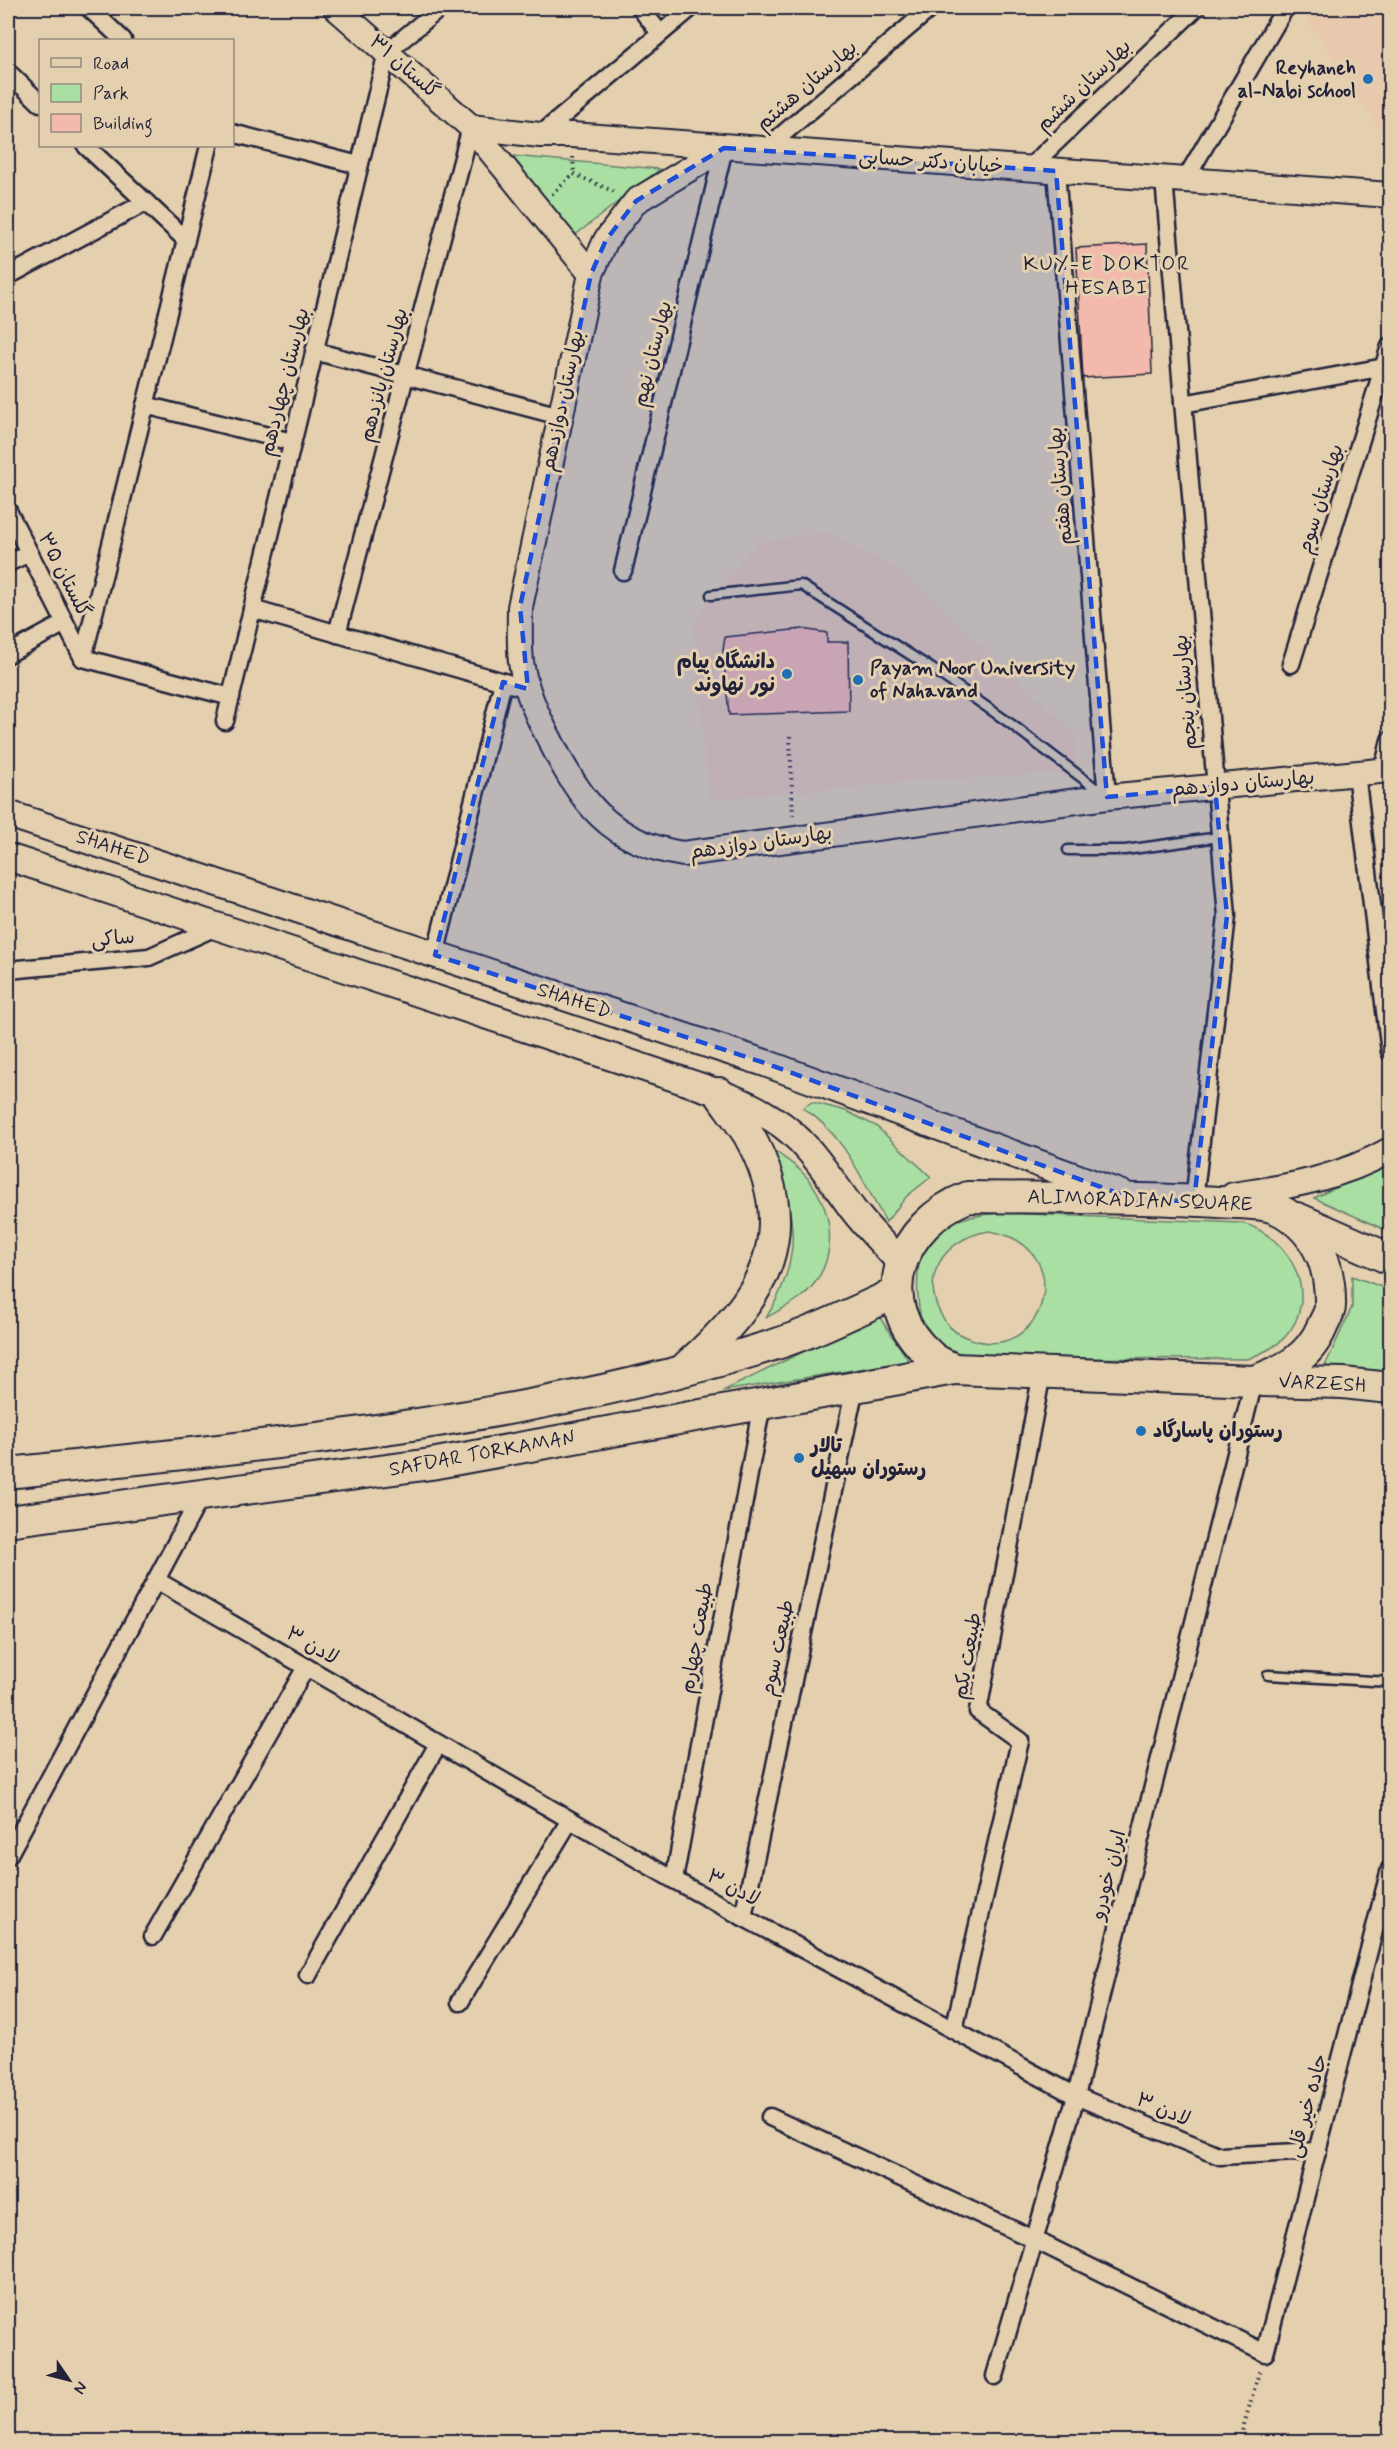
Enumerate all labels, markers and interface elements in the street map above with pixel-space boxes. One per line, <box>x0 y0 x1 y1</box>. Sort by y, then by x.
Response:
street label: گلستان ۳۱ <box>363 29 445 105</box>
street label: بهارستان هشتم <box>751 34 863 138</box>
street label: بهارستان ششم <box>1030 34 1138 138</box>
legend <box>39 39 234 147</box>
text: Road <box>93 52 129 76</box>
place label: Reyhaneh al-Nabi school <box>1238 55 1356 105</box>
marker: Reyhaneh al-Nabi school <box>1361 72 1375 86</box>
text: Park <box>93 82 129 106</box>
text: Building <box>93 112 153 138</box>
street label: خیابان دکتر حسابی <box>858 143 1004 181</box>
district label: KUY-E DOKTOR HESABI <box>1023 250 1191 302</box>
street label: بهارستان نهم <box>627 298 679 410</box>
street label: بهارستان چهاردهم <box>254 305 316 459</box>
street label: بهارستان پانزدهم <box>353 305 415 445</box>
street label: بهارستان دوازدهم <box>535 328 592 474</box>
street label: بهارستان هفتم <box>1042 426 1080 546</box>
street label: بهارستان سوم <box>1291 441 1351 558</box>
street label: گلستان ۳۵ <box>31 528 97 622</box>
street label: بهارستان پنجم <box>1168 633 1204 751</box>
place label: دانشگاه پیام نور نهاوند <box>677 649 775 699</box>
place label: Payam Noor University of Nahavand <box>870 655 1075 705</box>
marker: دانشگاه پیام نور نهاوند <box>780 667 794 681</box>
marker: Payam Noor University of Nahavand <box>851 673 865 687</box>
street label: بهارستان دوازدهم <box>1170 764 1316 805</box>
street label: بهارستان دوازدهم <box>688 820 834 867</box>
street label: SHAHED <box>73 823 153 873</box>
street label: ساکی <box>90 924 136 954</box>
street label: SHAHED <box>534 976 614 1026</box>
street label: ALIMORADIAN SQUARE <box>1027 1184 1253 1218</box>
street label: VARZESH <box>1278 1368 1366 1400</box>
place label: رستوران پاسارگاد <box>1153 1418 1283 1445</box>
street label: SAFDAR TORKAMAN <box>387 1424 577 1484</box>
marker: رستوران پاسارگاد <box>1134 1424 1148 1438</box>
place label: تالار رستوران سهیل <box>809 1433 926 1483</box>
marker: تالار رستوران سهیل <box>792 1451 806 1465</box>
street label: طبیعت چهارم <box>674 1580 720 1696</box>
street label: طبیعت سوم <box>755 1597 802 1699</box>
street label: طبیعت یکم <box>947 1610 989 1702</box>
street label: لادن ۳ <box>281 1620 343 1672</box>
street label: ایران خودرو <box>1084 1827 1133 1925</box>
street label: لادن ۳ <box>702 1863 764 1913</box>
street label: جاده خیر قلی <box>1281 2051 1335 2161</box>
street label: لادن ۳ <box>1132 2087 1194 2133</box>
north arrow <box>39 2350 99 2410</box>
text: N <box>68 2377 92 2398</box>

